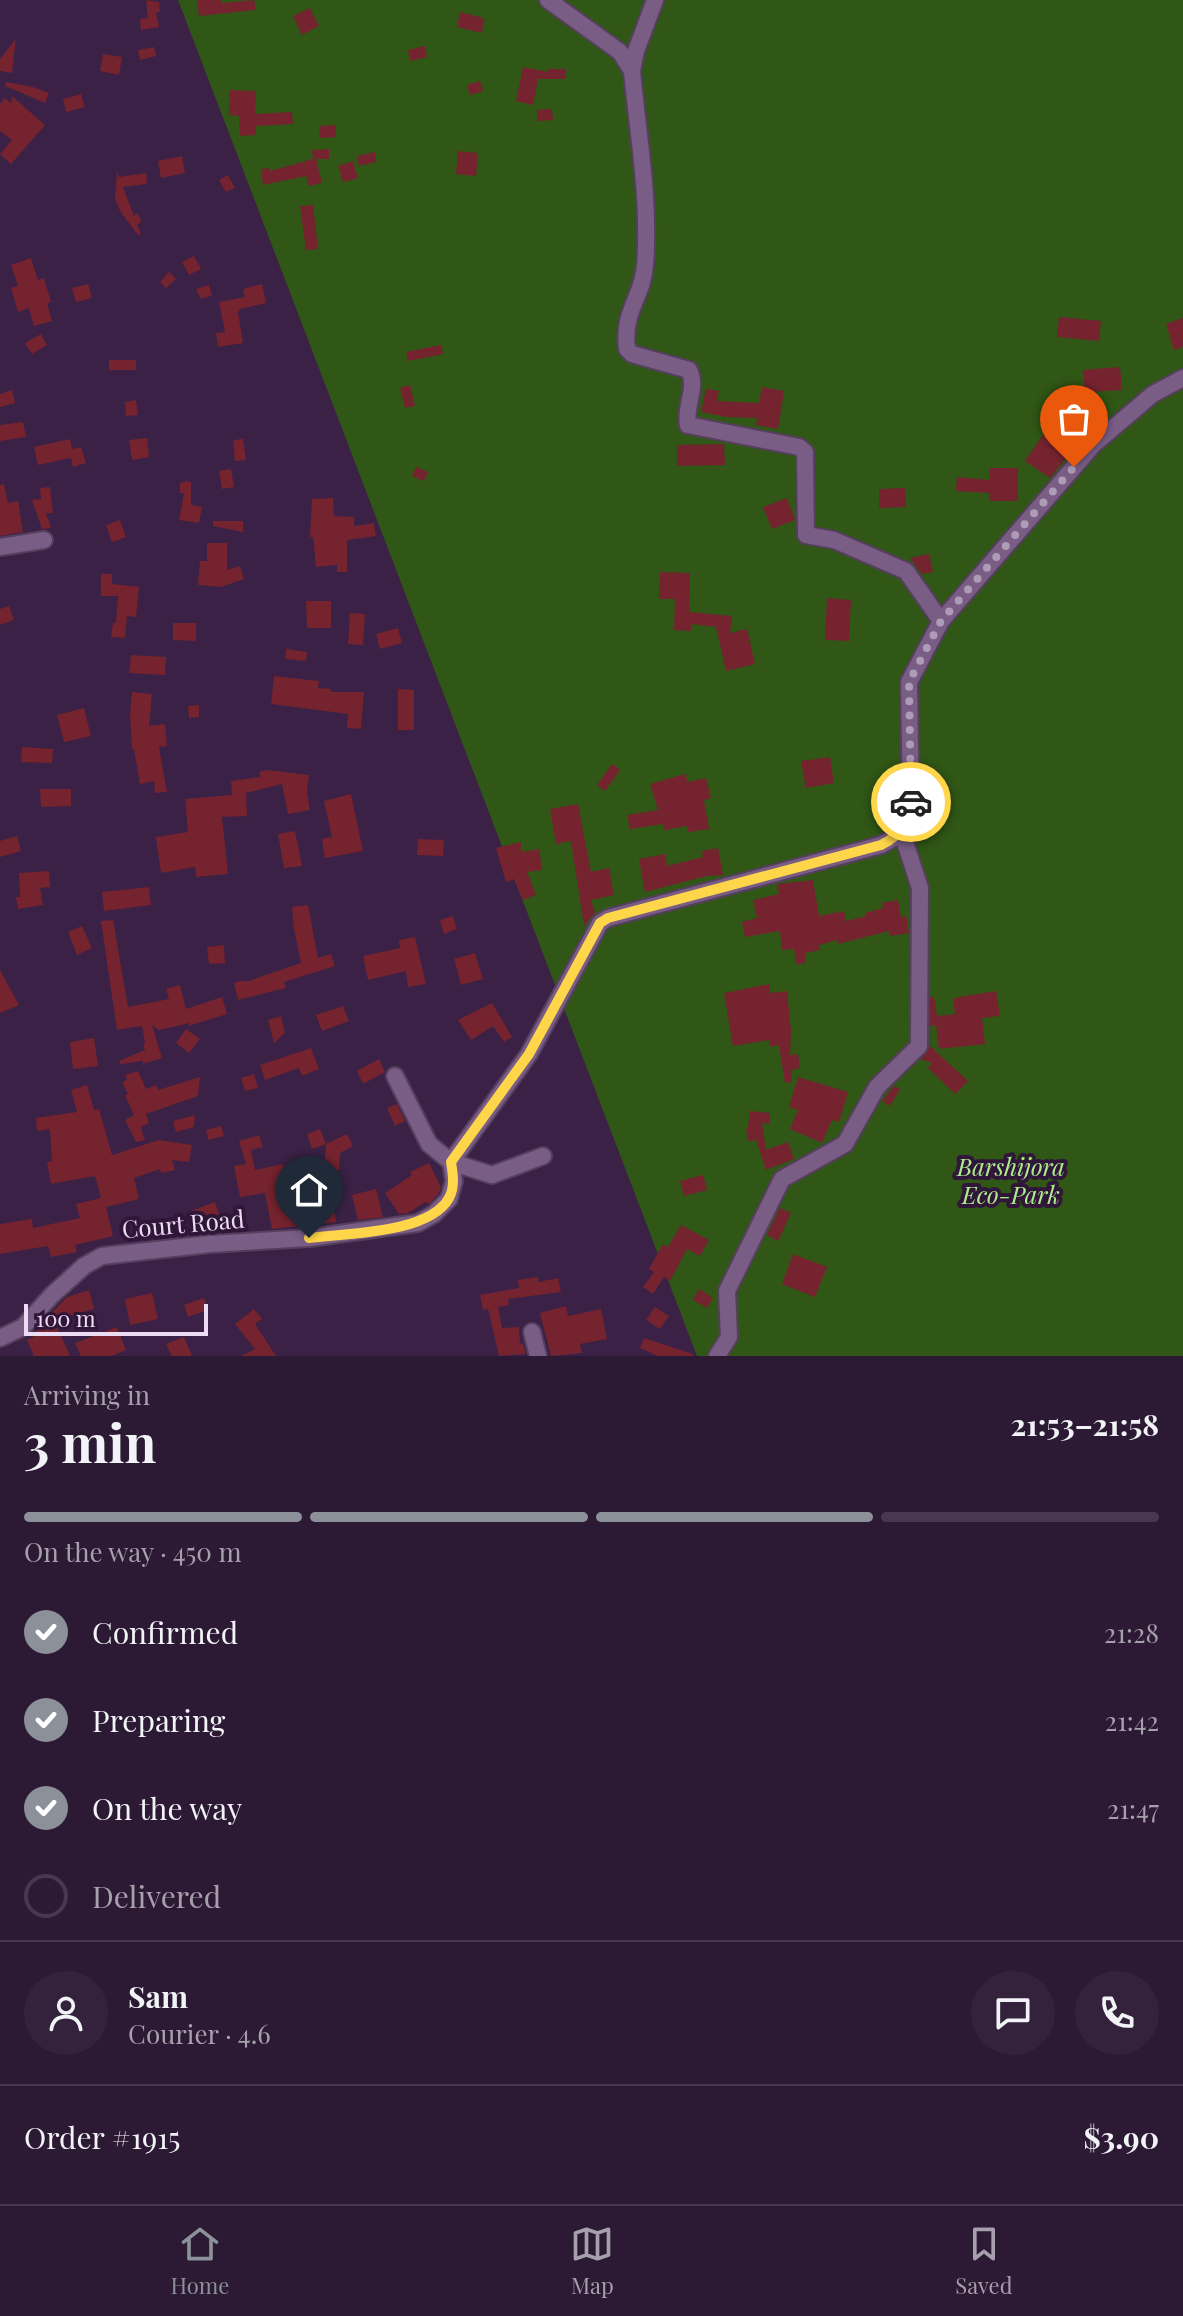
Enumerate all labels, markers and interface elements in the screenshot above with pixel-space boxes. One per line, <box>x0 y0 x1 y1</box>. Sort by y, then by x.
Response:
pin <box>1040 385 1108 467</box>
icon: bag <box>1052 397 1096 441</box>
courier <box>871 762 951 842</box>
icon: car <box>889 780 933 824</box>
park label: Barshijora Eco-Park <box>956 1150 1065 1210</box>
pin <box>275 1156 343 1238</box>
icon: home <box>287 1168 331 1212</box>
street label: Court Road <box>120 1202 246 1244</box>
scale bar <box>24 1300 208 1336</box>
text: 100 m <box>36 1303 96 1333</box>
text: Arriving in <box>24 1377 150 1412</box>
text: 21:53–21:58 <box>1010 1404 1159 1444</box>
text: 3 min <box>24 1407 157 1476</box>
text: On the way · 450 m <box>24 1534 242 1569</box>
icon: check <box>24 1610 68 1654</box>
text: Confirmed <box>92 1612 238 1652</box>
text: 21:28 <box>1104 1615 1159 1650</box>
icon: check <box>24 1698 68 1742</box>
text: Preparing <box>92 1700 225 1740</box>
text: 21:42 <box>1105 1703 1159 1738</box>
icon: check <box>24 1786 68 1830</box>
text: On the way <box>92 1788 242 1828</box>
text: 21:47 <box>1107 1791 1159 1826</box>
text: Delivered <box>92 1876 221 1916</box>
button: person <box>24 1971 108 2055</box>
button: chat <box>971 1971 1055 2055</box>
button: phone <box>1075 1971 1159 2055</box>
text: Sam <box>128 1976 188 2016</box>
text: Courier · 4.6 <box>128 2016 271 2051</box>
text: Order #1915 <box>24 2117 180 2157</box>
text: $3.90 <box>1083 2117 1159 2157</box>
tab: Home <box>170 2222 229 2300</box>
tab: Map <box>570 2222 614 2300</box>
tab: Saved <box>955 2222 1013 2300</box>

